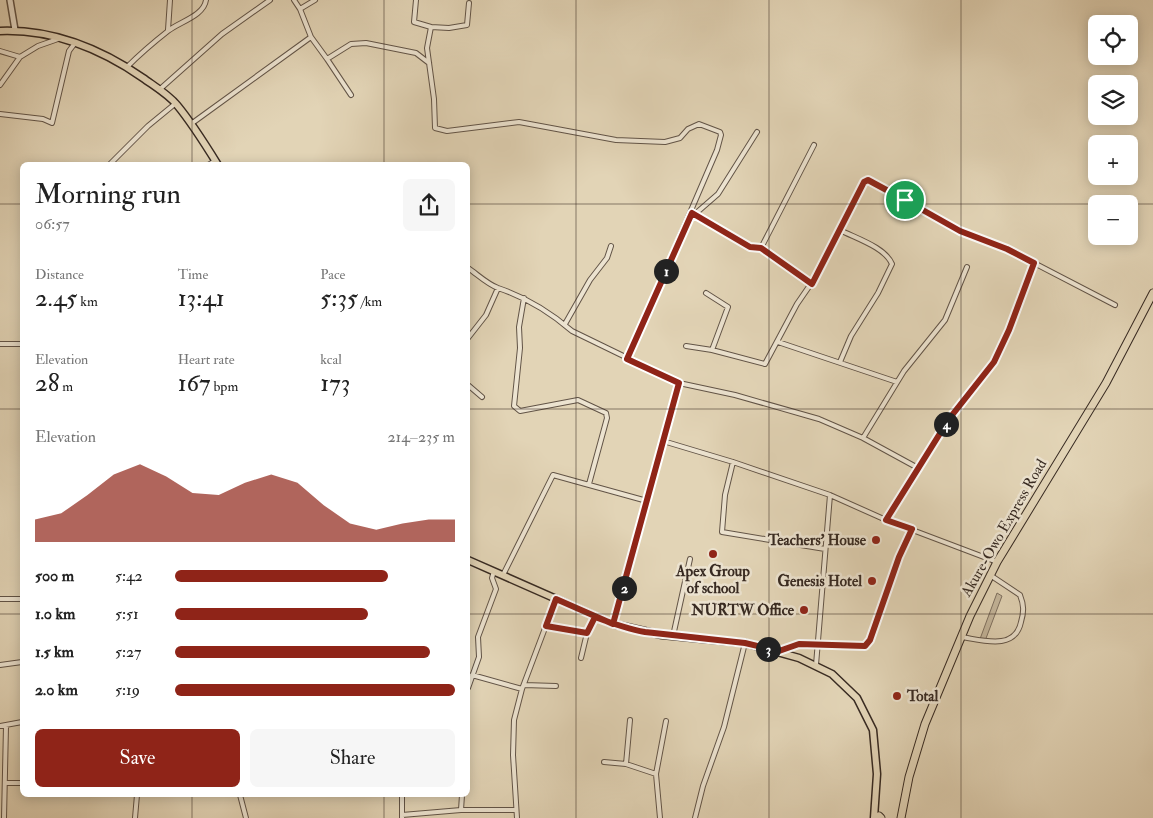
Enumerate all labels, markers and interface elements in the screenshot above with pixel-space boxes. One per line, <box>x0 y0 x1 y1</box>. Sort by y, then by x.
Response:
map controls <box>1088 15 1138 245</box>
button: locate <box>1088 15 1138 65</box>
button: layers <box>1088 75 1138 125</box>
button: + <box>1088 135 1138 185</box>
text: Morning run <box>35 177 181 212</box>
button: share <box>403 179 455 231</box>
pin <box>884 179 926 221</box>
icon: arrive <box>891 186 919 214</box>
button: − <box>1088 195 1138 245</box>
text: 06:57 <box>35 214 70 234</box>
pin: 1 <box>654 258 678 284</box>
text: 1 <box>664 263 669 280</box>
text: Distance <box>35 266 84 283</box>
text: Time <box>178 266 208 283</box>
text: Pace <box>320 266 345 283</box>
text: 2.45 <box>35 283 77 314</box>
text: 13:41 <box>178 283 225 314</box>
text: 5:35 <box>320 283 358 314</box>
text: km <box>77 293 98 310</box>
text: /km <box>358 293 382 310</box>
text: Elevation <box>35 351 88 368</box>
text: Heart rate <box>178 351 235 368</box>
text: kcal <box>320 351 342 368</box>
text: 28 <box>35 368 59 399</box>
text: 167 <box>178 368 211 399</box>
text: 173 <box>320 368 350 399</box>
text: m <box>59 378 73 395</box>
text: bpm <box>211 378 238 395</box>
pin: 4 <box>934 412 958 436</box>
text: 4 <box>943 416 950 433</box>
text: Elevation <box>35 427 96 447</box>
text: 214–235 m <box>387 427 455 447</box>
street label: Akure-Owo Express Road <box>956 455 1052 602</box>
place label: Teachers' House <box>767 531 867 550</box>
marker: Teachers' House <box>870 534 882 546</box>
marker: Apex Group of school <box>707 548 719 560</box>
place label: Apex Group of school <box>675 562 750 598</box>
text: 500 m <box>35 566 74 586</box>
text: 5:42 <box>115 566 143 586</box>
place label: Genesis Hotel <box>777 572 862 591</box>
marker: Genesis Hotel <box>866 575 878 587</box>
pin: 2 <box>612 576 636 600</box>
text: 2 <box>621 580 628 597</box>
place label: NURTW Office <box>690 601 795 620</box>
text: 1.0 km <box>35 604 75 624</box>
text: 5:51 <box>115 604 139 624</box>
marker: NURTW Office <box>798 604 810 616</box>
pin: 3 <box>756 636 780 662</box>
text: 3 <box>766 641 771 658</box>
text: 1.5 km <box>35 642 74 662</box>
text: 5:27 <box>115 642 141 662</box>
text: 2.0 km <box>35 680 78 700</box>
text: 5:19 <box>115 680 140 700</box>
place label: Total <box>906 687 938 706</box>
marker: Total <box>891 690 903 702</box>
button: Save <box>35 729 240 787</box>
button: Share <box>250 729 455 787</box>

